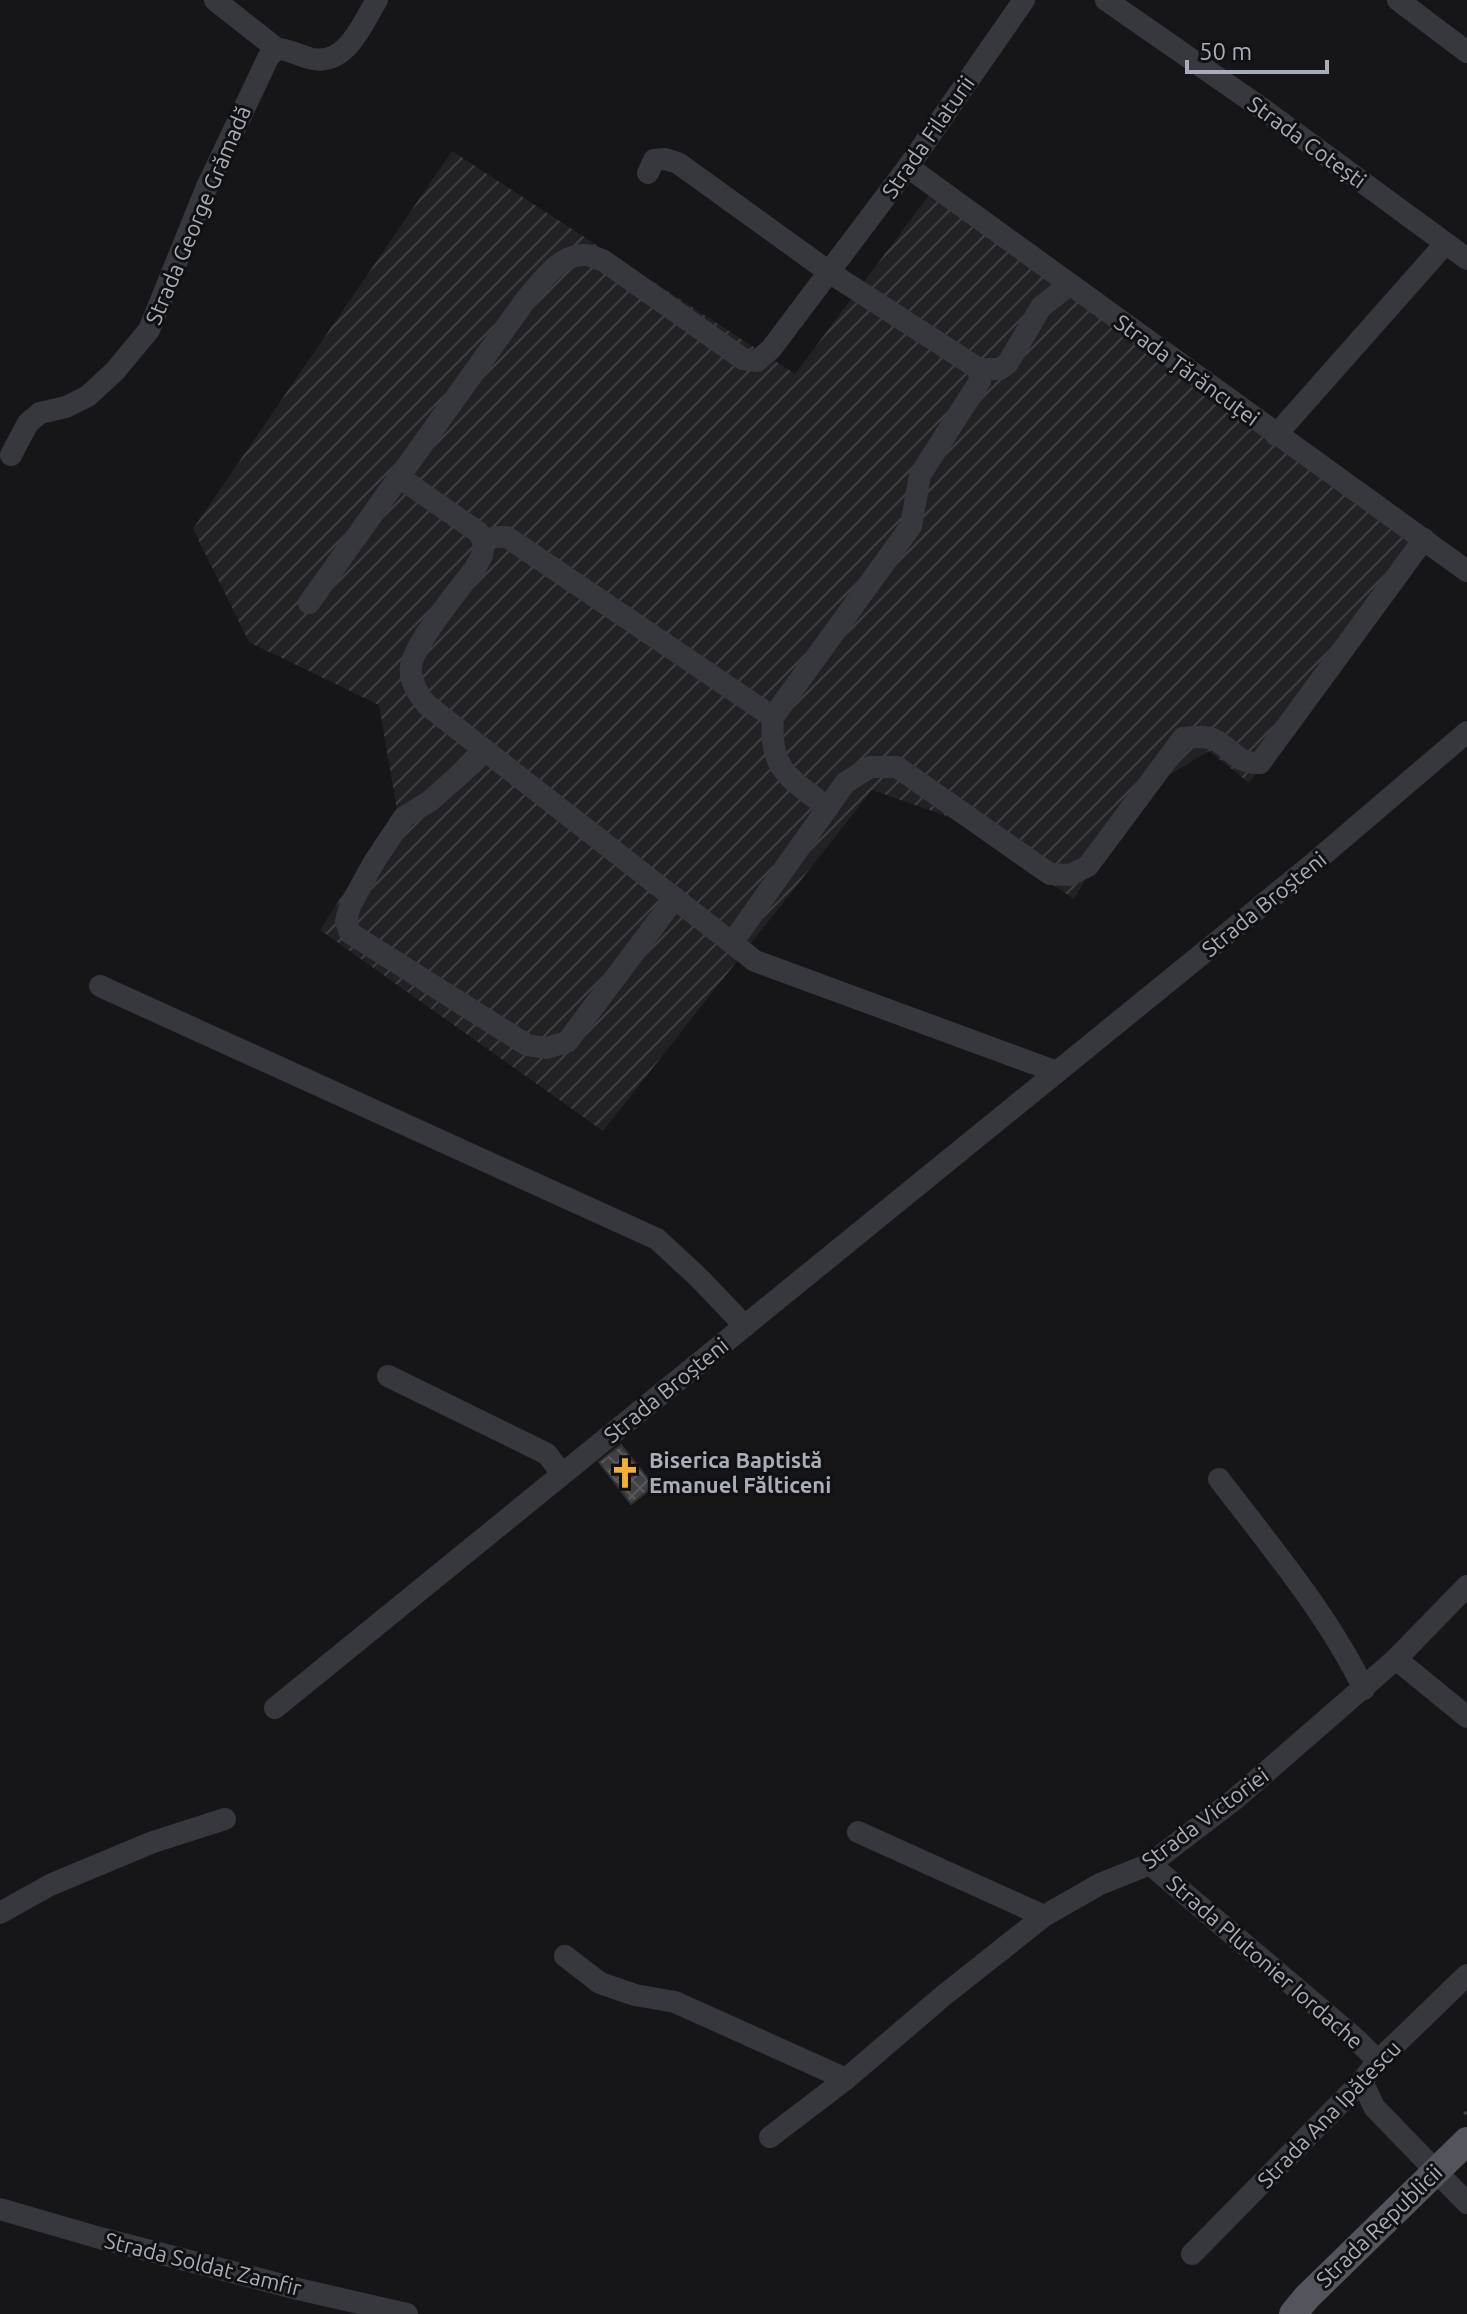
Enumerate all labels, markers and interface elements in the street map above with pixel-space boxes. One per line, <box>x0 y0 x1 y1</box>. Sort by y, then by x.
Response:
scale bar <box>1187 24 1327 74</box>
text: 50 m <box>1199 38 1252 65</box>
street label: Strada Filaturii <box>876 71 979 203</box>
street label: Strada Cotești <box>1243 90 1371 193</box>
street label: Strada George Grămadă <box>140 102 255 328</box>
street label: Strada Țărăncuței <box>1110 309 1265 430</box>
street label: Strada Broșteni <box>1197 846 1331 961</box>
street label: Strada Broșteni <box>599 1332 733 1447</box>
place label: Biserica Baptistă Emanuel Fălticeni <box>649 1447 831 1497</box>
church icon: Biserica Baptistă Emanuel Fălticeni <box>608 1456 642 1490</box>
street label: Strada Victoriei <box>1137 1762 1273 1873</box>
street label: Strada Plutonier Iordache <box>1162 1870 1368 2054</box>
street label: Strada Ana Ipătescu <box>1252 2035 1405 2193</box>
street label: Strada Republicii <box>1311 2159 1447 2292</box>
street label: Strada Soldat Zamfir <box>102 2227 305 2300</box>

